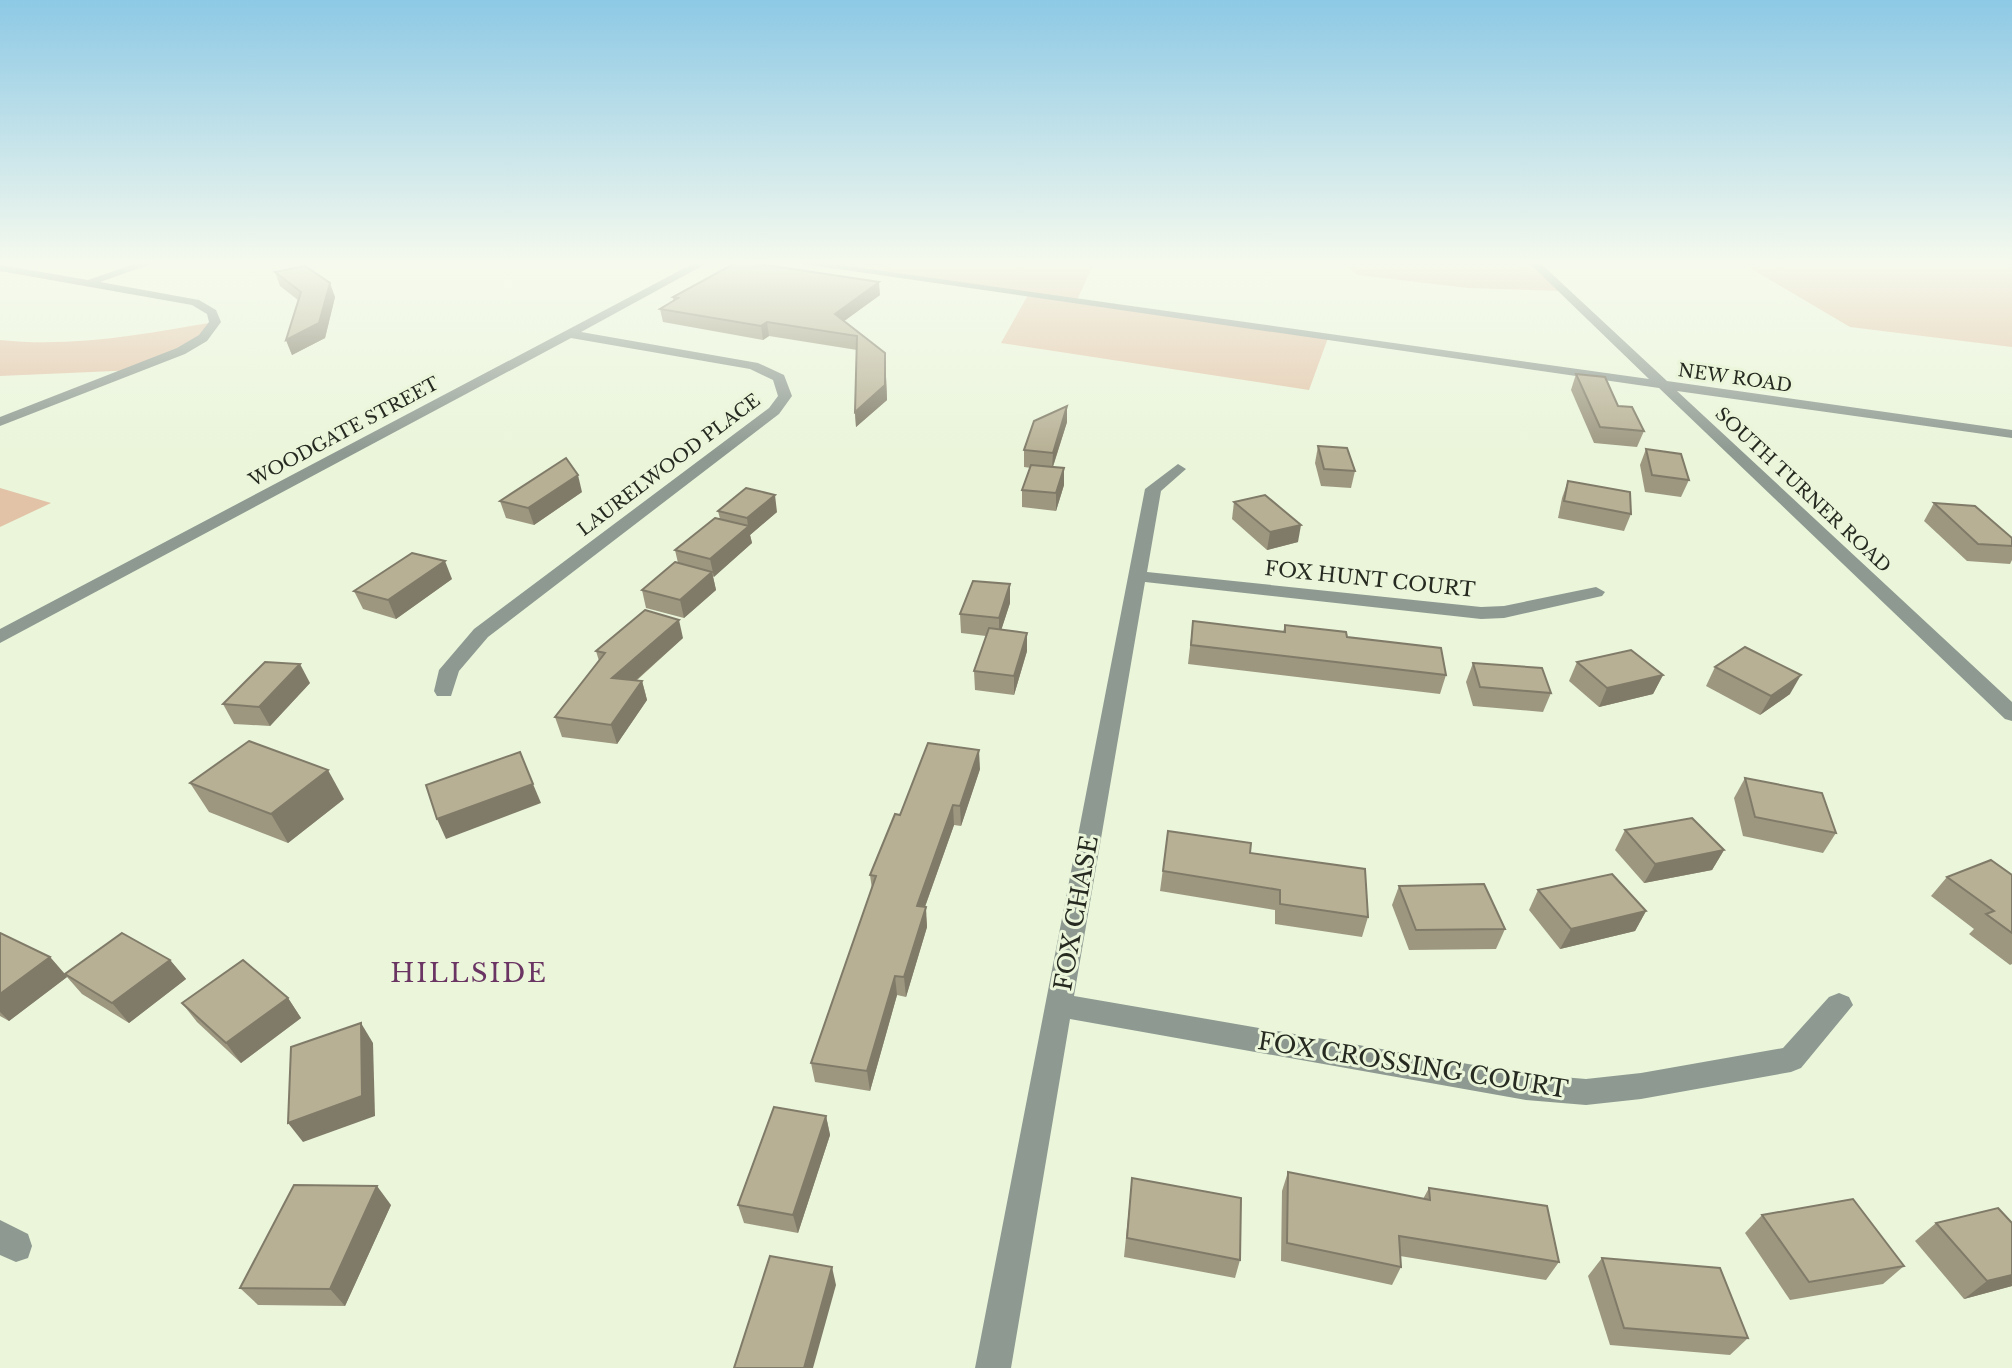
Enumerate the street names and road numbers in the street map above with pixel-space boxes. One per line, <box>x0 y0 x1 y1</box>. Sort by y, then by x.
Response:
street label: NEW ROAD <box>1676 359 1794 397</box>
street label: WOODGATE STREET <box>244 372 443 492</box>
street label: LAURELWOOD PLACE <box>574 389 764 541</box>
street label: SOUTH TURNER ROAD <box>1711 403 1895 577</box>
street label: FOX HUNT COURT <box>1264 556 1476 602</box>
street label: FOX CHASE <box>1048 833 1104 993</box>
street label: FOX CROSSING COURT <box>1256 1026 1570 1104</box>

